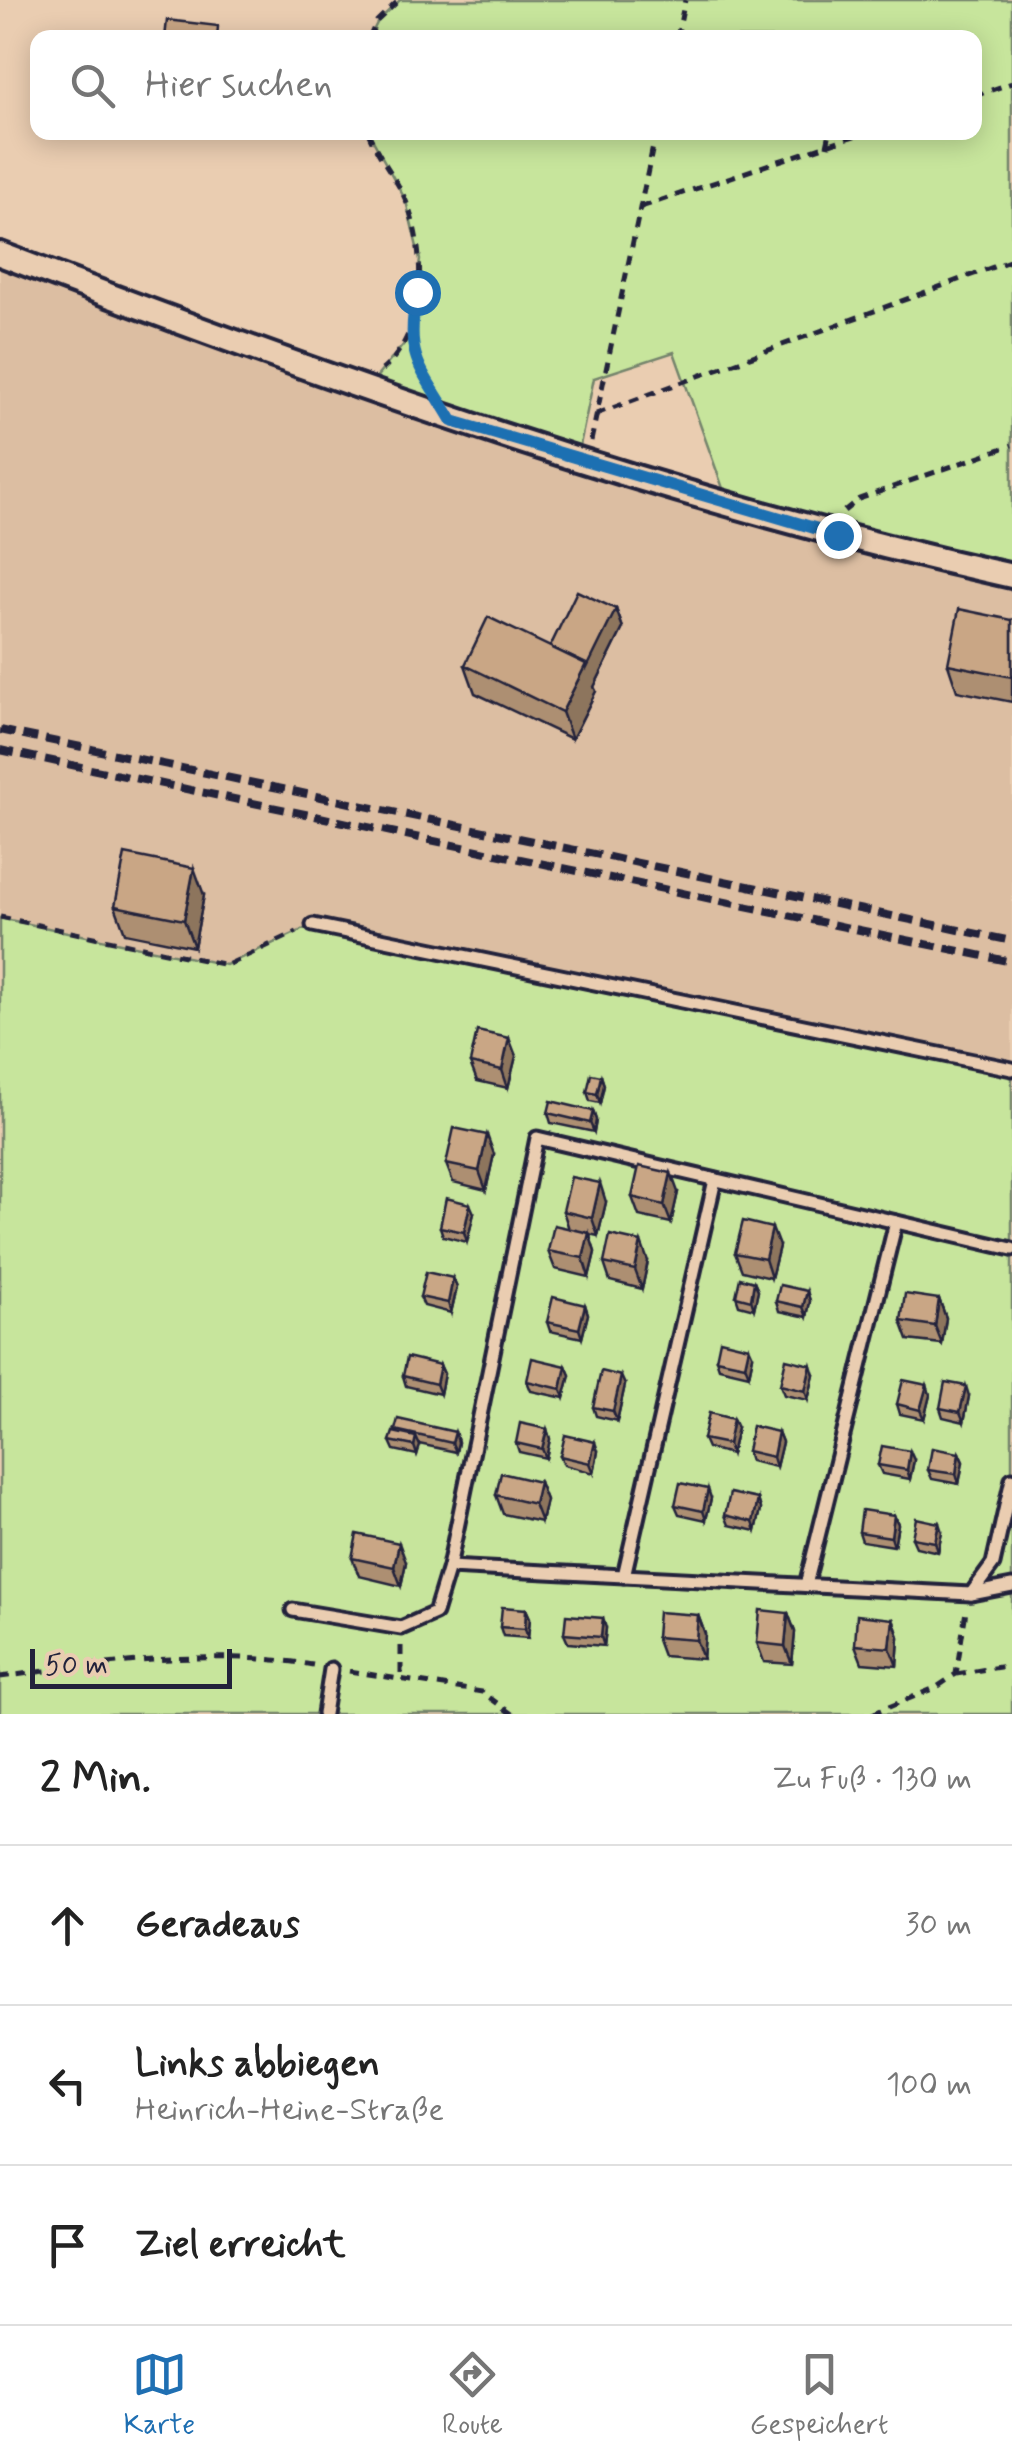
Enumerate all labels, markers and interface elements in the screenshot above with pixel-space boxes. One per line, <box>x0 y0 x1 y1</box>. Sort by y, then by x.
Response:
search box <box>30 30 982 140</box>
icon: search <box>65 58 120 113</box>
text: Hier suchen <box>145 61 333 110</box>
route start <box>395 270 441 316</box>
route end <box>816 513 862 559</box>
scale bar <box>30 1644 232 1688</box>
text: 50 m <box>45 1648 108 1685</box>
text: 2 Min. <box>40 1752 151 1807</box>
text: Zu Fuß · 130 m <box>772 1758 972 1800</box>
icon: ahead <box>40 1898 95 1953</box>
text: Geradeaus <box>135 1901 300 1950</box>
text: 30 m <box>905 1904 972 1946</box>
text: Links abbiegen <box>135 2040 380 2089</box>
icon: left <box>40 2058 95 2113</box>
text: 100 m <box>886 2064 972 2106</box>
text: Heinrich-Heine-Straße <box>135 2089 444 2131</box>
icon: arrive <box>40 2218 95 2273</box>
text: Ziel erreicht <box>135 2221 346 2270</box>
tab: Karte <box>123 2347 195 2444</box>
tab: Route <box>442 2347 503 2444</box>
tab: Gespeichert <box>750 2347 889 2444</box>

